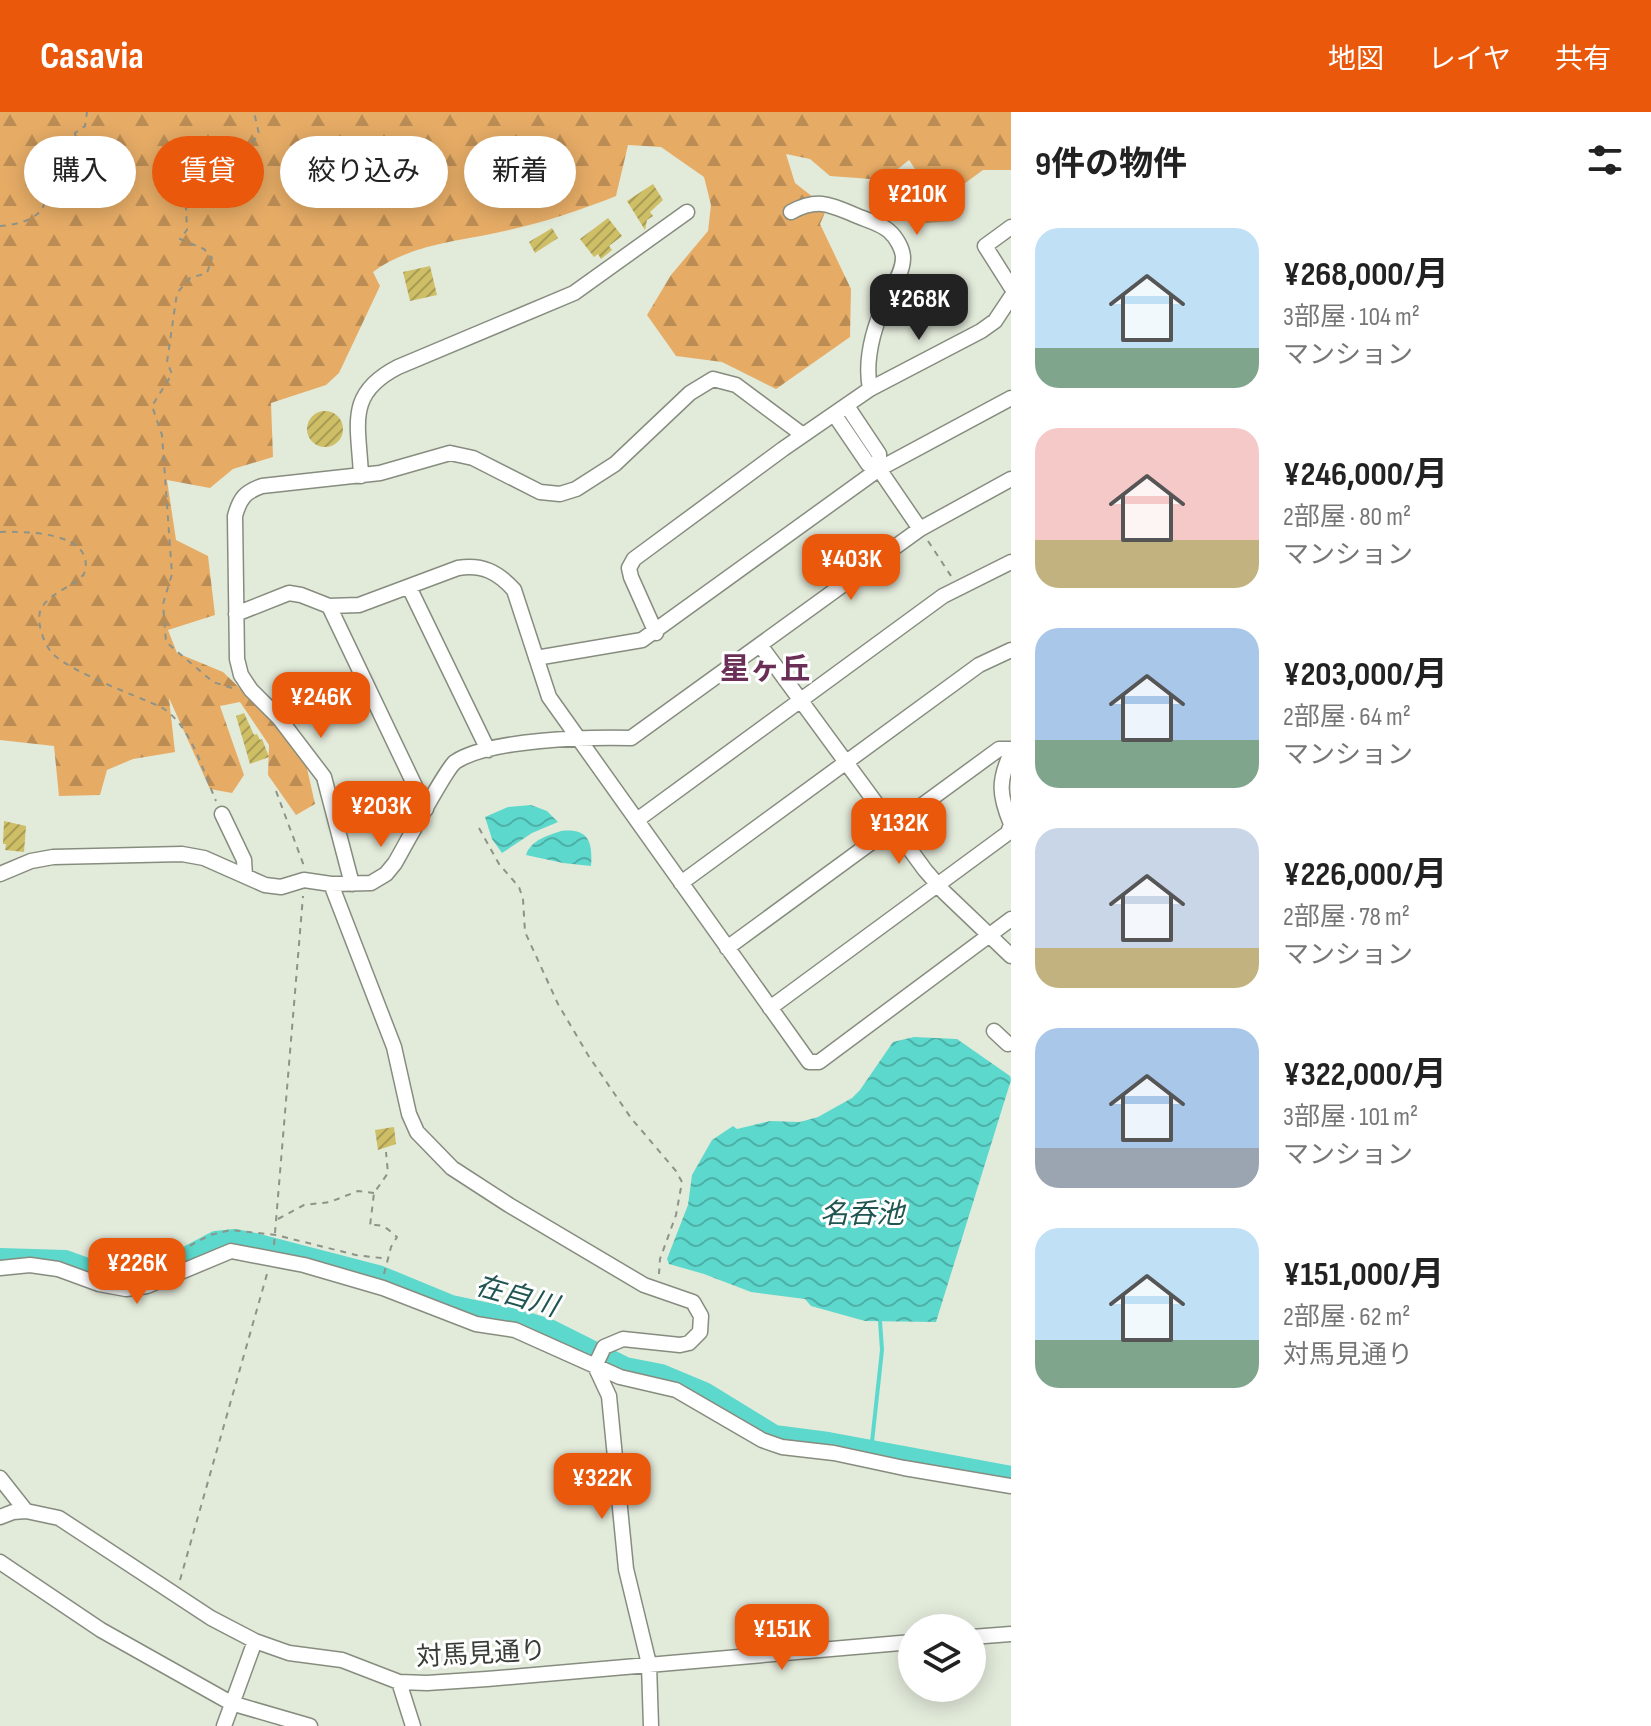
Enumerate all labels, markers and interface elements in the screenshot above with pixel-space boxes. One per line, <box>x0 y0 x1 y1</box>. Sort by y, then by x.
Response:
text: Casavia <box>40 34 144 79</box>
text: 地図 <box>1328 43 1384 76</box>
text: レイヤ <box>1428 43 1511 76</box>
text: 共有 <box>1555 43 1611 76</box>
chip: 購入 <box>24 136 136 208</box>
chip: 賃貸 <box>152 136 264 208</box>
chip: 絞り込み <box>280 136 448 208</box>
chip: 新着 <box>464 136 576 208</box>
icon: filters <box>1583 138 1627 182</box>
text: 9件の物件 <box>1035 144 1187 185</box>
pin: ¥210K <box>861 169 973 237</box>
text: ¥210K <box>887 179 947 210</box>
text: ¥268,000/月 <box>1283 254 1449 295</box>
icon: home <box>1099 260 1195 356</box>
pin: ¥268K <box>863 274 975 342</box>
text: ¥268K <box>888 284 950 315</box>
text: 3部屋 · 104 m² <box>1283 302 1420 333</box>
text: マンション <box>1283 340 1413 371</box>
text: ¥246,000/月 <box>1283 454 1448 495</box>
icon: home <box>1099 460 1195 556</box>
text: 2部屋 · 80 m² <box>1283 502 1411 533</box>
pin: ¥403K <box>795 534 907 602</box>
text: マンション <box>1283 540 1413 571</box>
text: ¥403K <box>820 544 882 575</box>
district label: 星ヶ丘 <box>720 652 810 688</box>
text: ¥203,000/月 <box>1283 654 1448 695</box>
icon: home <box>1099 660 1195 756</box>
pin: ¥246K <box>265 672 377 740</box>
text: ¥246K <box>290 682 352 713</box>
text: 2部屋 · 64 m² <box>1283 702 1411 733</box>
text: マンション <box>1283 740 1413 771</box>
pin: ¥203K <box>325 781 437 849</box>
text: ¥203K <box>350 791 412 822</box>
pin: ¥132K <box>843 798 955 866</box>
text: ¥132K <box>869 808 929 839</box>
text: ¥226,000/月 <box>1283 854 1447 895</box>
icon: home <box>1099 860 1195 956</box>
text: 2部屋 · 78 m² <box>1283 902 1410 933</box>
text: マンション <box>1283 940 1413 971</box>
text: ¥322,000/月 <box>1283 1054 1447 1095</box>
icon: home <box>1099 1060 1195 1156</box>
text: 3部屋 · 101 m² <box>1283 1102 1418 1133</box>
text: マンション <box>1283 1140 1413 1171</box>
water label: 名呑池 <box>820 1198 907 1231</box>
pin: ¥226K <box>81 1238 193 1306</box>
text: ¥226K <box>106 1248 168 1279</box>
text: ¥151,000/月 <box>1283 1254 1444 1295</box>
icon: home <box>1099 1260 1195 1356</box>
water label: 在自川 <box>472 1269 564 1325</box>
text: 2部屋 · 62 m² <box>1283 1302 1410 1333</box>
text: 対馬見通り <box>1283 1340 1413 1371</box>
pin: ¥322K <box>546 1453 658 1521</box>
text: ¥322K <box>572 1463 632 1494</box>
pin: ¥151K <box>726 1604 838 1672</box>
text: ¥151K <box>753 1614 811 1645</box>
map controls <box>898 1614 986 1702</box>
button: layers <box>898 1614 986 1702</box>
street label: 対馬見通り <box>415 1636 547 1673</box>

